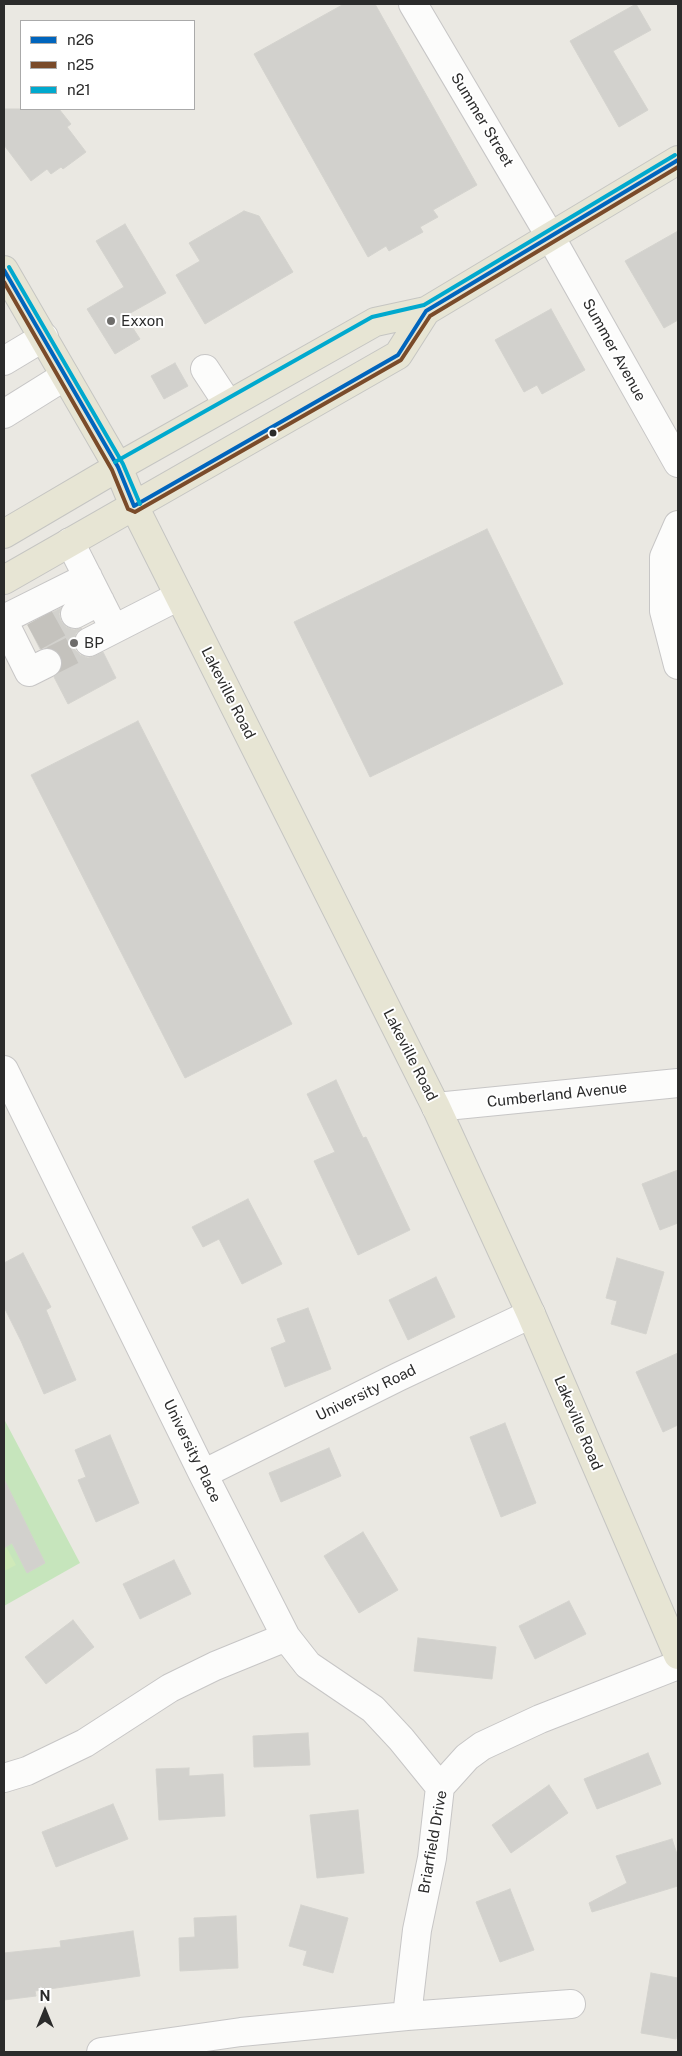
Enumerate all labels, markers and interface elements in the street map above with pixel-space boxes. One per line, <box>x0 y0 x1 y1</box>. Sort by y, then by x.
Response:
legend <box>20 20 195 110</box>
text: n26 <box>67 31 94 48</box>
text: n25 <box>67 56 94 73</box>
street label: Summer Street <box>447 70 517 170</box>
text: n21 <box>67 81 91 98</box>
street label: Summer Avenue <box>578 296 650 404</box>
place label: Exxon <box>121 312 164 330</box>
marker: Exxon <box>105 315 117 327</box>
unlabelled marker <box>268 428 278 438</box>
place label: BP <box>84 634 104 652</box>
marker: BP <box>68 637 80 649</box>
street label: Lakeville Road <box>197 644 259 742</box>
street label: Lakeville Road <box>379 1006 441 1104</box>
street label: Cumberland Avenue <box>486 1079 628 1111</box>
street label: University Road <box>313 1361 419 1425</box>
street label: Lakeville Road <box>550 1373 606 1473</box>
street label: University Place <box>159 1397 225 1505</box>
street label: Briarfield Drive <box>415 1789 451 1895</box>
north arrow <box>20 1986 70 2036</box>
text: N <box>40 1988 50 2004</box>

